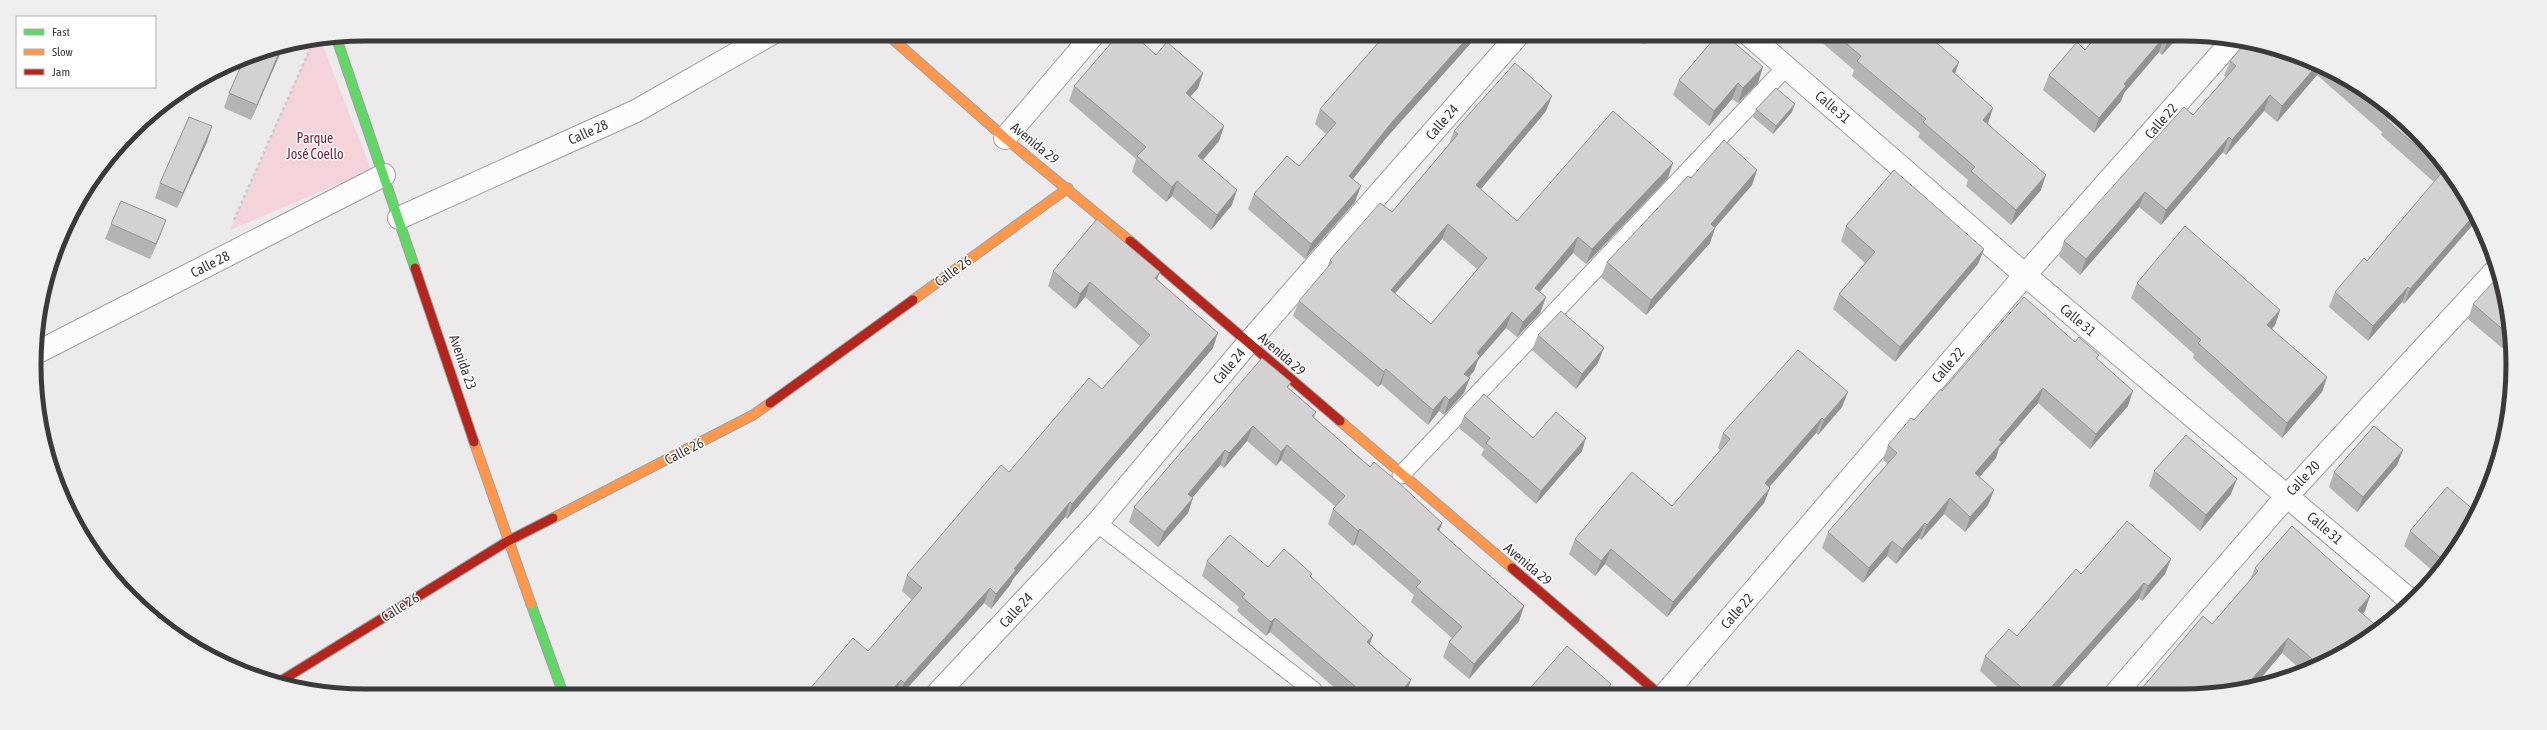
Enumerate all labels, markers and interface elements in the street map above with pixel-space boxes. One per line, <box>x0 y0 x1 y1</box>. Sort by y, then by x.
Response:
legend <box>16 16 156 88</box>
text: Fast <box>52 25 70 39</box>
text: Slow <box>52 45 73 59</box>
text: Jam <box>52 65 70 79</box>
street label: Calle 31 <box>1812 87 1854 127</box>
street label: Calle 22 <box>2141 100 2181 142</box>
street label: Calle 24 <box>1422 101 1462 143</box>
street label: Calle 28 <box>566 116 611 148</box>
street label: Avenida 29 <box>1008 119 1062 167</box>
park label: Parque José Coello <box>286 130 344 162</box>
street label: Calle 28 <box>188 247 233 281</box>
street label: Calle 26 <box>931 252 975 290</box>
street label: Calle 31 <box>2057 301 2099 339</box>
street label: Avenida 29 <box>1255 329 1309 379</box>
street label: Avenida 23 <box>446 332 480 392</box>
street label: Calle 22 <box>1928 344 1968 386</box>
street label: Calle 24 <box>1210 345 1249 387</box>
street label: Calle 26 <box>662 434 707 468</box>
street label: Calle 20 <box>2283 457 2323 499</box>
street label: Calle 31 <box>2304 508 2346 548</box>
street label: Avenida 29 <box>1501 540 1555 588</box>
street label: Calle 26 <box>378 589 422 625</box>
street label: Calle 24 <box>996 589 1036 631</box>
street label: Calle 22 <box>1717 590 1757 632</box>

